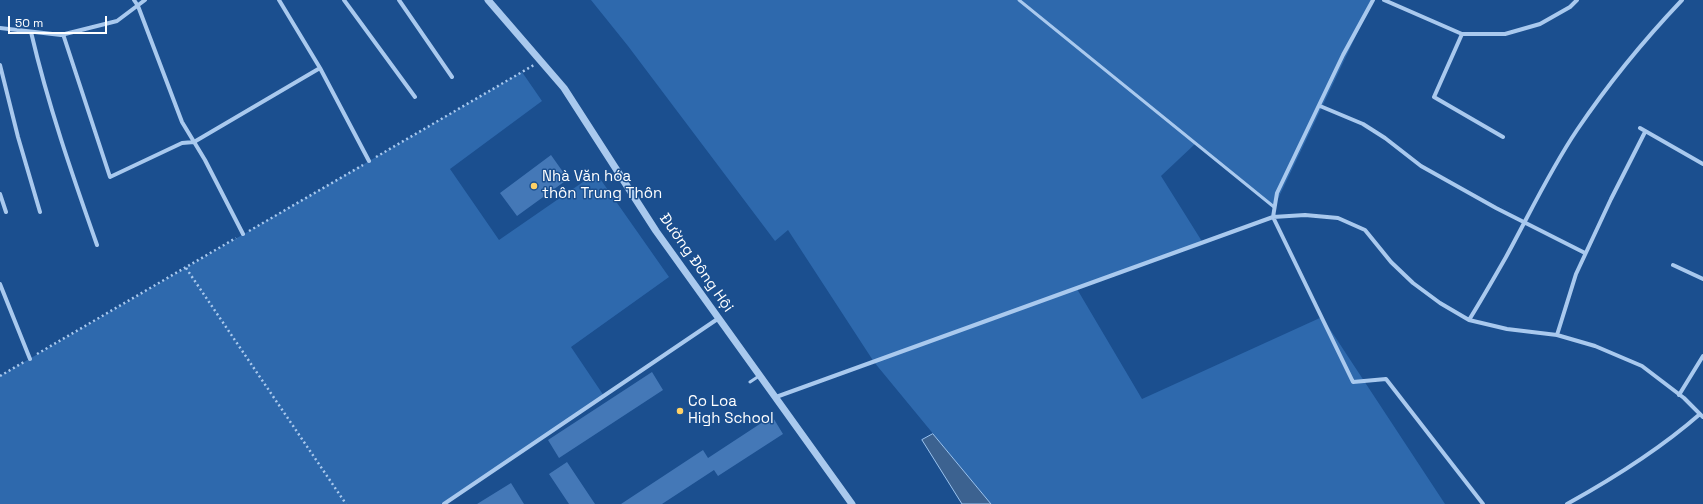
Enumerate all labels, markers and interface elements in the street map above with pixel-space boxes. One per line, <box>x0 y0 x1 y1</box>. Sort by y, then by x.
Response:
scale bar <box>10 8 109 34</box>
text: 50 m <box>15 15 43 31</box>
place label: Nhà Văn hóa thôn Trung Thôn <box>542 168 662 203</box>
marker: Nhà Văn hóa thôn Trung Thôn <box>529 181 539 191</box>
street label: Đường Đông Hội <box>655 210 737 316</box>
place label: Co Loa High School <box>688 393 774 428</box>
marker: Co Loa High School <box>675 406 685 416</box>

